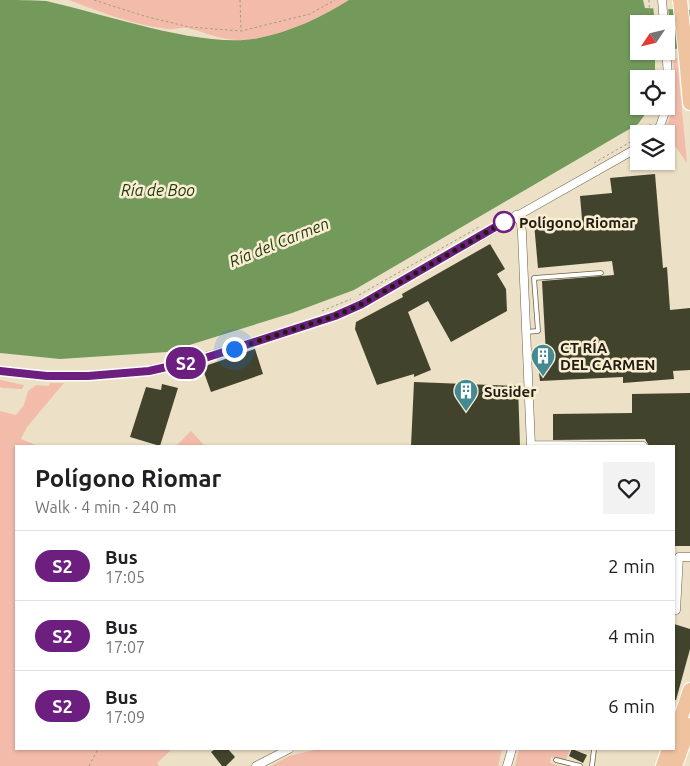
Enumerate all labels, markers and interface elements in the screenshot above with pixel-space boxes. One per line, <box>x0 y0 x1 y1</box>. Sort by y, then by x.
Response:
north arrow <box>630 15 675 60</box>
map controls <box>630 15 675 170</box>
button: locate <box>630 70 675 115</box>
button: layers <box>630 125 675 170</box>
water label: Ría de Boo <box>121 181 195 199</box>
marker: Polígono Riomar <box>493 211 515 233</box>
water label: Ría del Carmen <box>227 214 331 270</box>
place label: Polígono Riomar <box>519 214 636 231</box>
your location <box>222 337 247 362</box>
place label: CT RÍA DEL CARMEN <box>560 339 656 373</box>
building icon: CT RÍA DEL CARMEN <box>530 343 556 377</box>
line badge: S2 <box>164 347 208 379</box>
text: S2 <box>176 353 196 373</box>
building icon: Susider <box>453 378 479 412</box>
place label: Susider <box>484 383 537 400</box>
button: heart <box>603 462 655 514</box>
text: Polígono Riomar <box>35 465 221 492</box>
text: Walk · 4 min · 240 m <box>35 498 177 516</box>
text: Bus <box>105 546 138 568</box>
text: 2 min <box>608 555 655 577</box>
text: S2 <box>52 556 73 576</box>
text: 17:05 <box>105 568 145 586</box>
text: Bus <box>105 616 138 638</box>
text: 4 min <box>608 625 655 647</box>
text: S2 <box>52 626 73 646</box>
text: 17:07 <box>105 638 145 656</box>
text: Bus <box>105 686 138 708</box>
text: 6 min <box>608 695 655 717</box>
text: S2 <box>52 696 73 716</box>
text: 17:09 <box>105 708 145 726</box>

